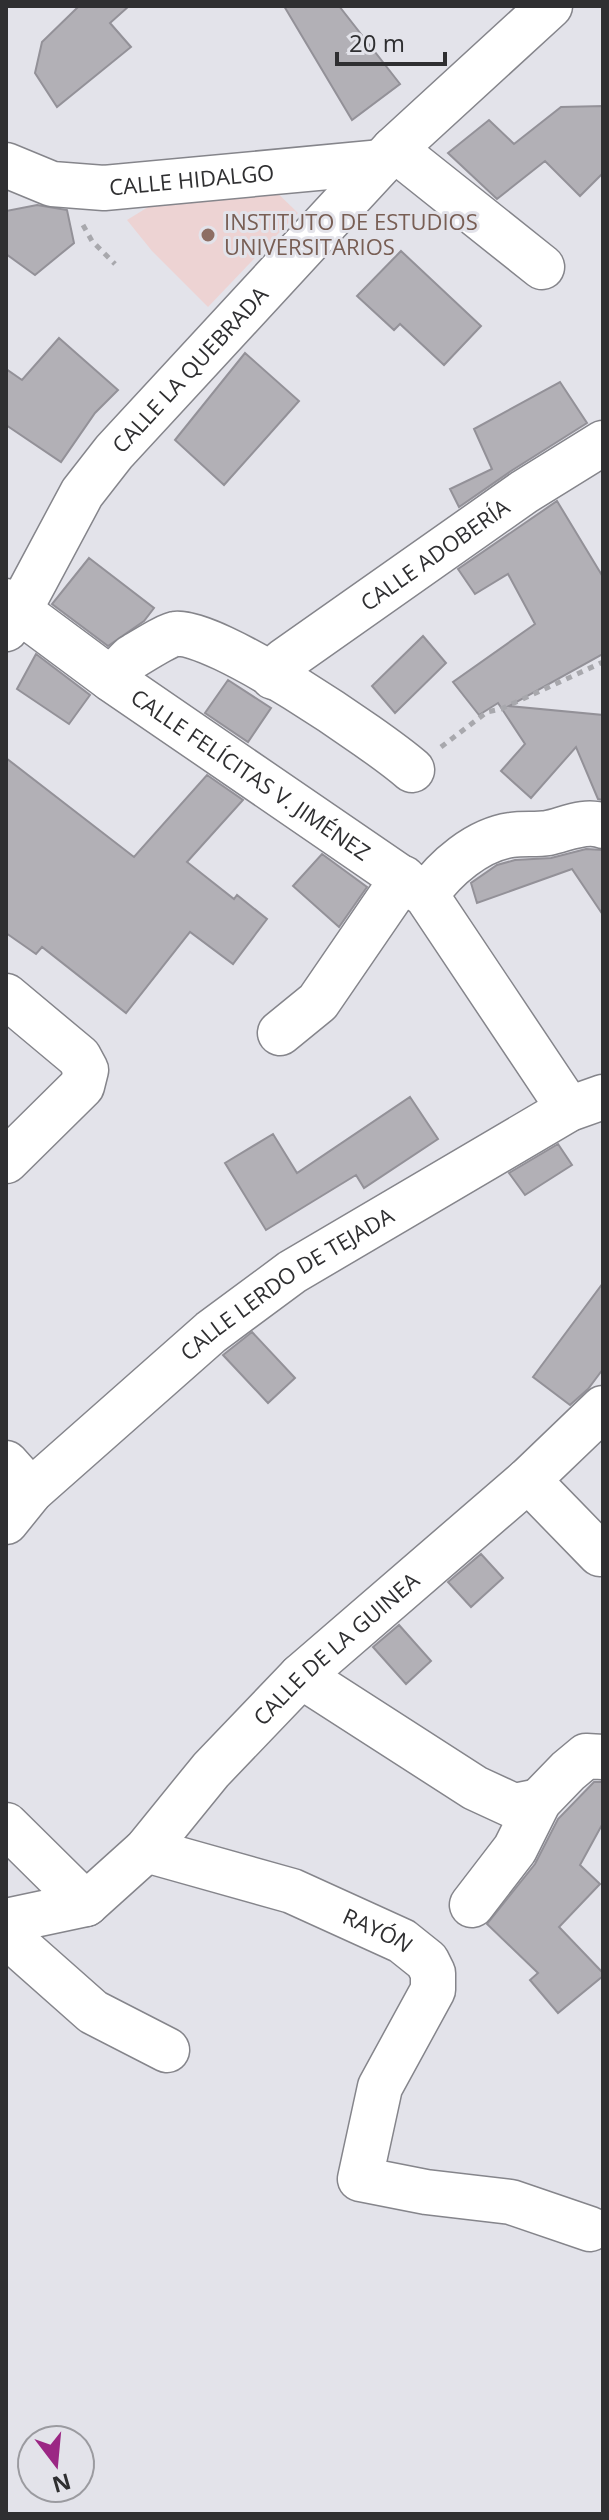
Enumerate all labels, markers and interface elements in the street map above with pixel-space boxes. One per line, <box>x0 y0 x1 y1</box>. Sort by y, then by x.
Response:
scale bar <box>337 16 445 66</box>
text: 20 m <box>349 26 405 59</box>
street label: CALLE HIDALGO <box>108 156 275 201</box>
place label: INSTITUTO DE ESTUDIOS UNIVERSITARIOS <box>224 206 478 261</box>
marker: INSTITUTO DE ESTUDIOS UNIVERSITARIOS <box>199 226 217 244</box>
street label: CALLE LA QUEBRADA <box>105 279 274 459</box>
street label: CALLE ADOBERÍA <box>354 491 515 617</box>
street label: CALLE FELÍCITAS V. JIMÉNEZ <box>126 681 377 867</box>
street label: CALLE LERDO DE TEJADA <box>173 1200 399 1367</box>
street label: CALLE DE LA GUINEA <box>246 1565 425 1731</box>
street label: RAYÓN <box>339 1900 420 1958</box>
north arrow <box>16 2424 96 2504</box>
text: N <box>49 2467 75 2501</box>

